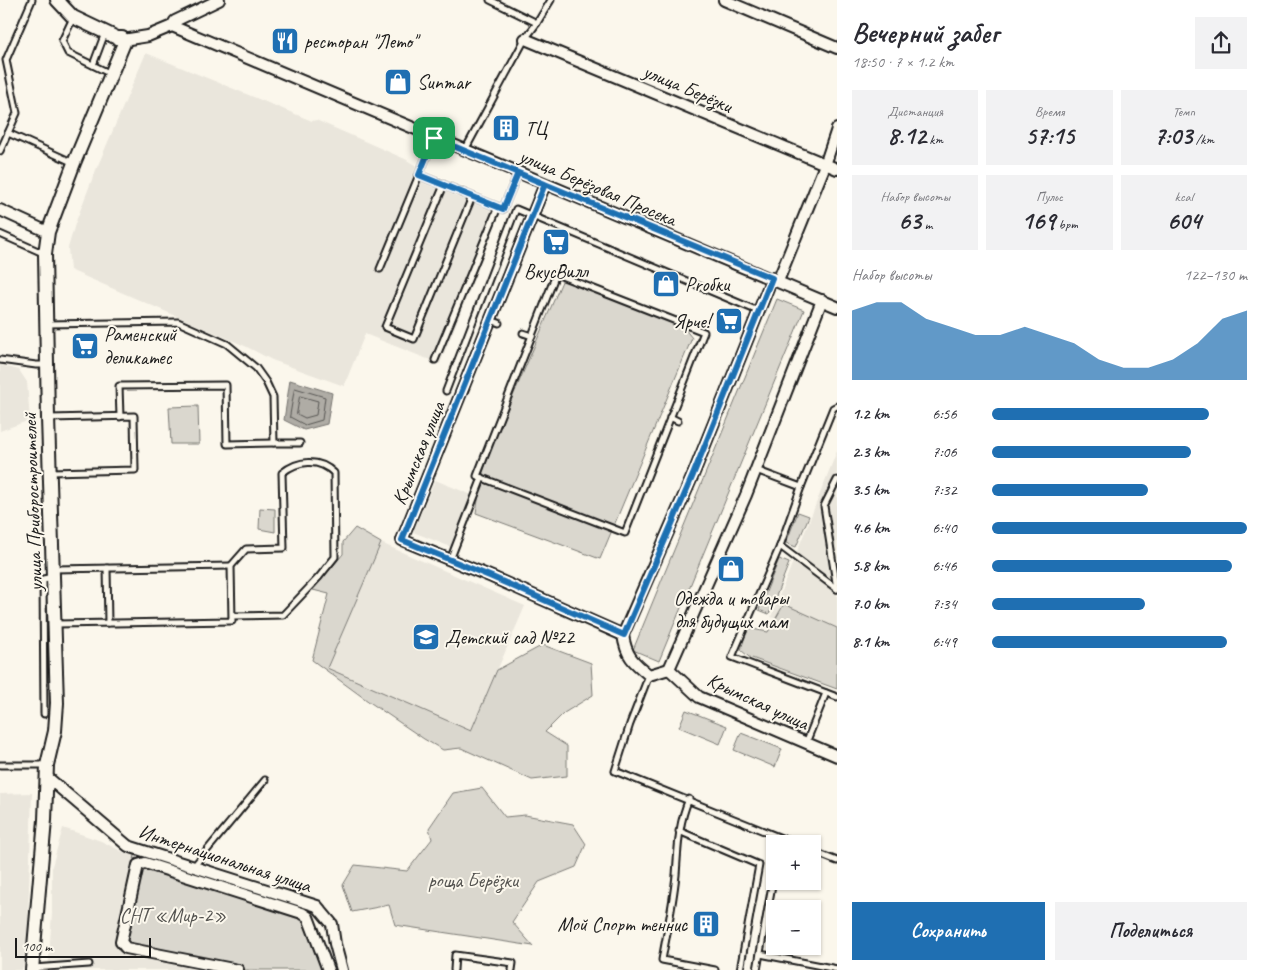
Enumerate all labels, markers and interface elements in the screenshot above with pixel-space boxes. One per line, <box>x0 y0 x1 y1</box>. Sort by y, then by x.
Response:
text: Вечерний забег <box>852 15 999 50</box>
button: share <box>1195 17 1247 69</box>
restaurant icon: ресторан "Лето" <box>270 26 300 56</box>
place label: ресторан "Лето" <box>304 29 421 54</box>
text: 18:50 · 7 × 1.2 km <box>852 52 954 72</box>
street label: улица Берёзки <box>638 58 737 120</box>
shop icon: Sunmar <box>383 67 413 97</box>
place label: Sunmar <box>417 70 472 95</box>
text: Дистанция <box>887 103 943 120</box>
text: Время <box>1035 103 1064 120</box>
text: Темп <box>1173 103 1195 120</box>
building icon: ТЦ <box>491 113 521 143</box>
place label: ТЦ <box>525 116 549 141</box>
pin <box>413 117 455 159</box>
text: 8.12 <box>887 120 926 152</box>
text: 57:15 <box>1025 120 1074 152</box>
text: 7:03 <box>1154 120 1192 152</box>
icon: arrive <box>420 124 448 152</box>
text: km <box>926 131 943 148</box>
text: /km <box>1192 131 1214 148</box>
street label: улица Берёзовая Просека <box>514 143 682 233</box>
text: Набор высоты <box>880 188 950 205</box>
text: Пульс <box>1036 188 1063 205</box>
text: kcal <box>1175 188 1193 205</box>
text: 63 <box>898 205 921 237</box>
text: 169 <box>1021 205 1055 237</box>
text: 604 <box>1167 205 1201 237</box>
text: m <box>921 216 932 233</box>
text: bpm <box>1055 216 1078 233</box>
supermarket icon: ВкусВилл <box>541 227 571 257</box>
place label: ВкусВилл <box>524 259 590 284</box>
text: Набор высоты <box>852 265 931 285</box>
text: 122–130 m <box>1184 265 1247 285</box>
shop icon: Proбки <box>651 269 681 299</box>
place label: Proбки <box>685 272 731 297</box>
supermarket icon: Ярче! <box>714 306 744 336</box>
place label: Ярче! <box>673 309 714 334</box>
place label: Раменский деликатес <box>104 322 178 370</box>
supermarket icon: Раменский деликатес <box>70 331 100 361</box>
street label: Крымская улица <box>386 396 451 508</box>
text: 1.2 km <box>852 404 889 424</box>
text: 6:56 <box>932 404 957 424</box>
street label: улица Приборостроителей <box>17 411 48 593</box>
text: 2.3 km <box>852 442 889 462</box>
text: 7:06 <box>932 442 957 462</box>
text: 3.5 km <box>852 480 889 500</box>
text: 7:32 <box>932 480 957 500</box>
text: 4.6 km <box>852 518 890 538</box>
text: 6:40 <box>932 518 957 538</box>
shop icon: Одежда и товары для будущих мам <box>716 554 746 584</box>
text: 5.8 km <box>852 556 889 576</box>
text: 6:46 <box>932 556 957 576</box>
place label: Одежда и товары для будущих мам <box>674 586 790 634</box>
text: 7.0 km <box>852 594 889 614</box>
text: 7:34 <box>932 594 957 614</box>
school or university icon: Детский сад №22 <box>411 622 441 652</box>
place label: Детский сад №22 <box>445 625 576 650</box>
text: 8.1 km <box>852 632 889 652</box>
text: 6:49 <box>932 632 957 652</box>
street label: Крымская улица <box>703 667 814 737</box>
street label: Интернациональная улица <box>135 819 315 899</box>
map controls <box>766 835 821 955</box>
button: + <box>766 835 821 890</box>
park label: роща Берёзки <box>428 868 520 894</box>
button: − <box>766 900 821 955</box>
button: Сохранить <box>852 902 1045 960</box>
button: Поделиться <box>1055 902 1247 960</box>
park label: СНТ «Мир-2» <box>120 903 226 928</box>
building icon: Мой Спорт теннис <box>691 909 721 939</box>
place label: Мой Спорт теннис <box>557 912 688 937</box>
scale bar <box>15 935 151 958</box>
text: 100 m <box>22 938 52 955</box>

